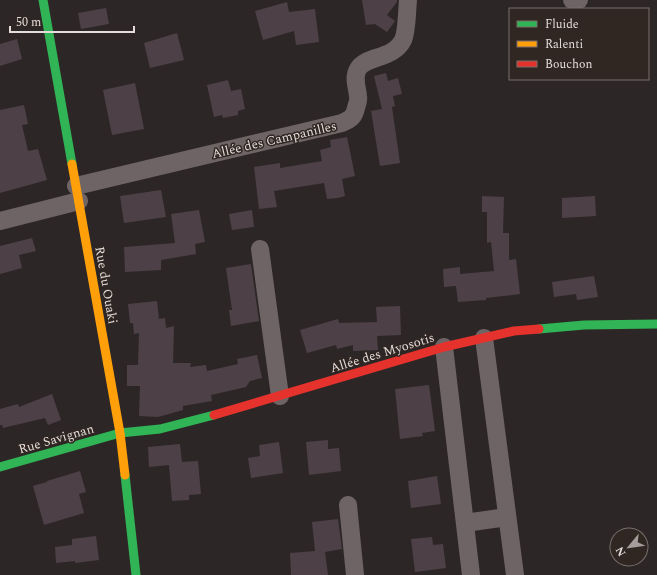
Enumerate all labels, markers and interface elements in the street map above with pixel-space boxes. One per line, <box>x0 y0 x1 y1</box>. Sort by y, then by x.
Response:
scale bar <box>10 8 134 34</box>
legend <box>509 8 649 80</box>
text: 50 m <box>16 13 41 32</box>
text: Fluide <box>545 15 579 34</box>
text: Ralenti <box>545 35 583 54</box>
text: Bouchon <box>545 55 592 74</box>
street label: Allée des Campanilles <box>210 116 339 164</box>
street label: Rue du Ouaki <box>89 245 123 326</box>
street label: Allée des Myosotis <box>328 328 437 378</box>
street label: Rue Savignan <box>16 419 97 459</box>
north arrow <box>609 527 649 567</box>
text: N <box>611 544 630 560</box>

